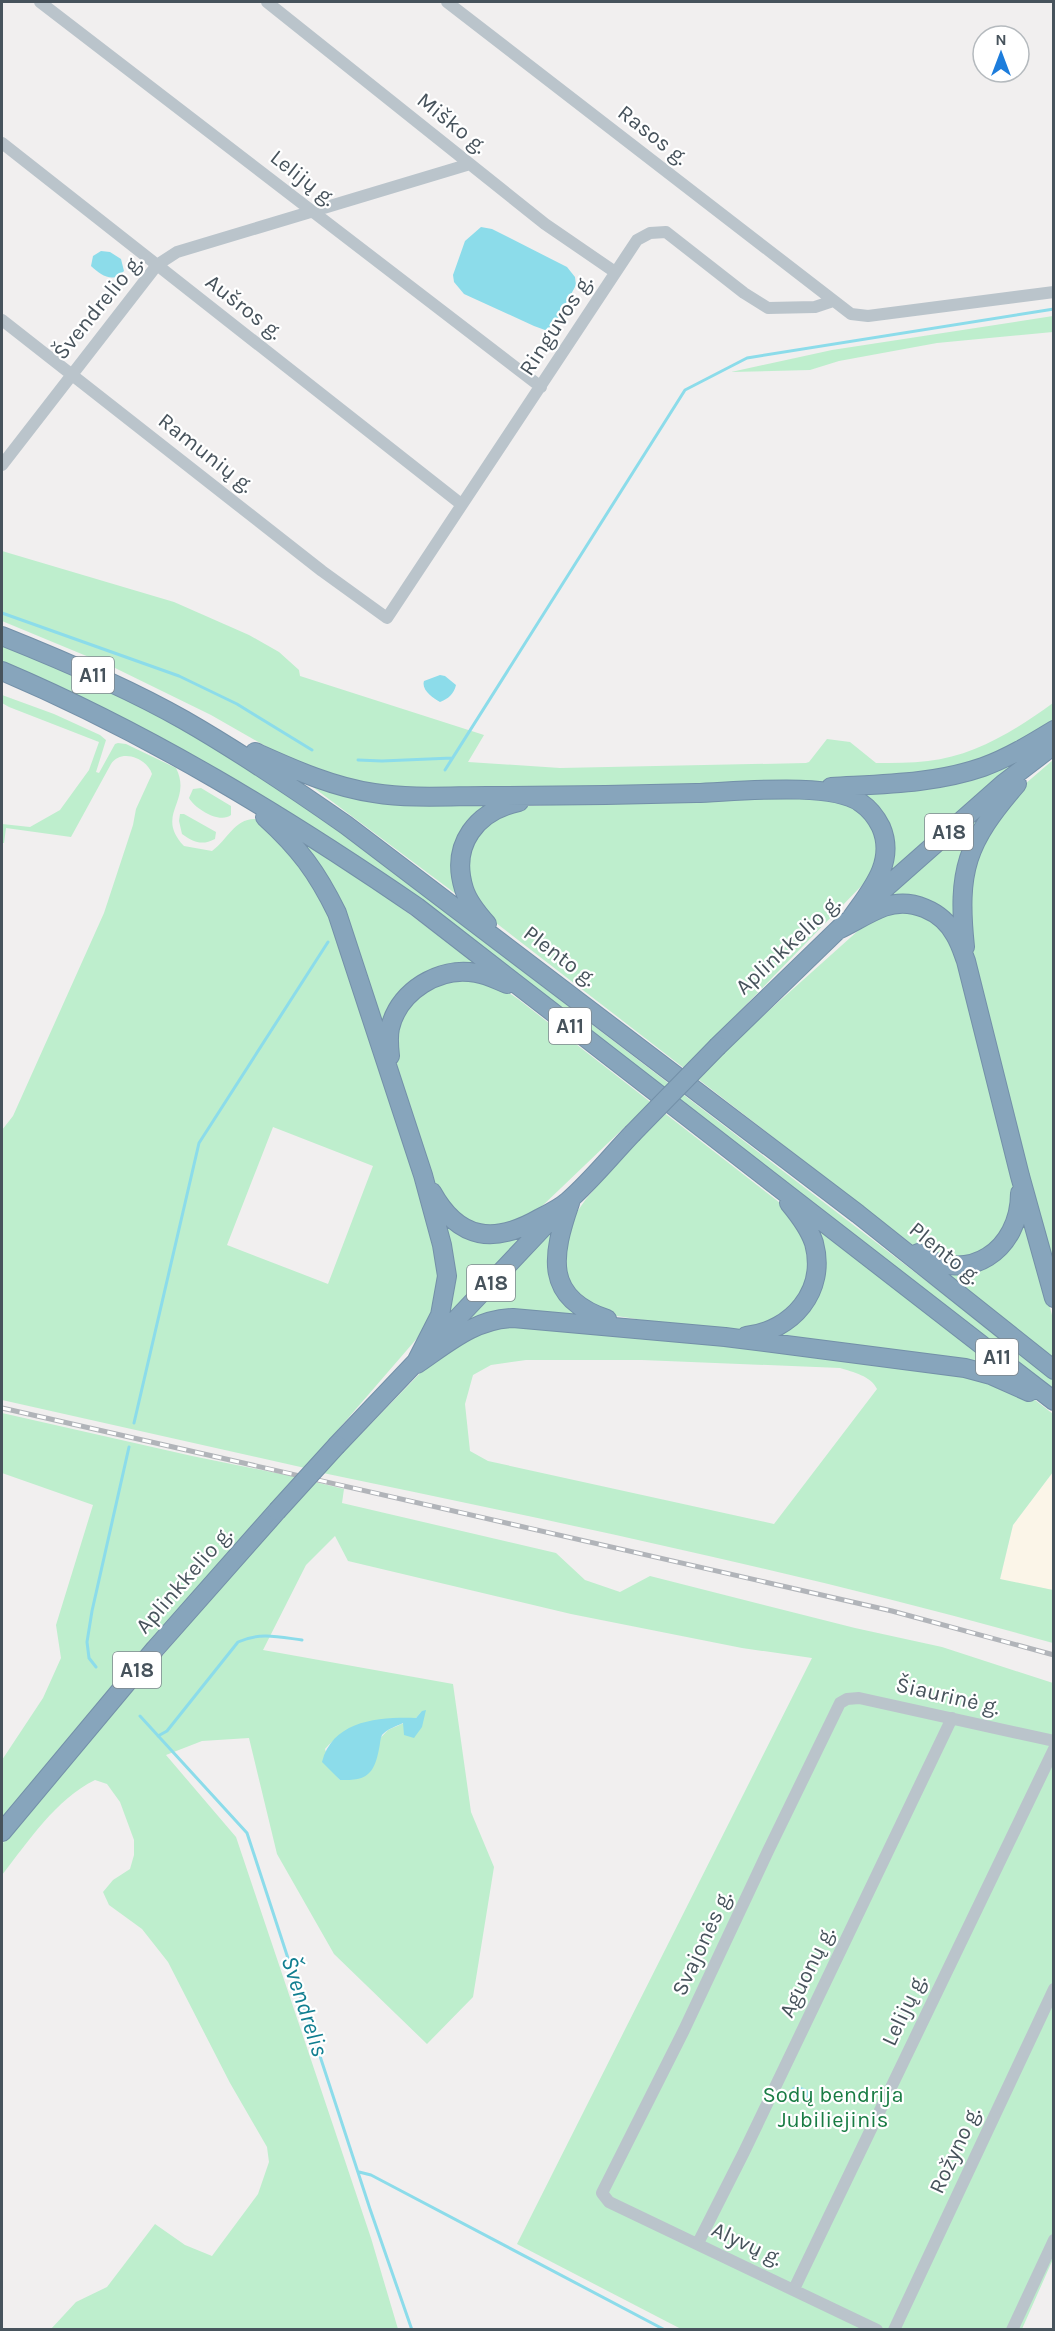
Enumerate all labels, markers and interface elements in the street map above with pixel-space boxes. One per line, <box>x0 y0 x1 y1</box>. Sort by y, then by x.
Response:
north arrow <box>971 24 1031 84</box>
text: N <box>995 30 1007 49</box>
street label: Miško g. <box>412 87 492 159</box>
street label: Rasos g. <box>613 99 693 171</box>
street label: Lelijų g. <box>265 144 341 212</box>
street label: Švendrelio g. <box>47 249 148 365</box>
street label: Aušros g. <box>200 269 288 345</box>
street label: Ringuvos g. <box>514 270 598 380</box>
street label: Ramunių g. <box>153 408 259 498</box>
road number: A11 <box>72 657 114 693</box>
road number: A18 <box>925 814 973 850</box>
street label: Aplinkkelio g. <box>730 890 846 1000</box>
street label: Plento g. <box>518 920 602 992</box>
road number: A11 <box>549 1008 591 1044</box>
street label: Plento g. <box>904 1216 986 1290</box>
road number: A18 <box>467 1265 515 1301</box>
road number: A11 <box>976 1339 1018 1375</box>
street label: Aplinkkelio g. <box>130 1521 238 1639</box>
road number: A18 <box>113 1652 161 1688</box>
street label: Šiaurinė g. <box>893 1670 1003 1721</box>
street label: Svajonės g. <box>666 1886 738 2000</box>
street label: Aguonų g. <box>774 1922 840 2022</box>
water label: Švendrelis <box>276 1952 334 2060</box>
street label: Lelijų g. <box>876 1970 932 2050</box>
park label: Sodų bendrija Jubiliejinis <box>762 2082 904 2133</box>
street label: Rožyno g. <box>924 2102 986 2198</box>
street label: Alyvų g. <box>708 2216 787 2272</box>

